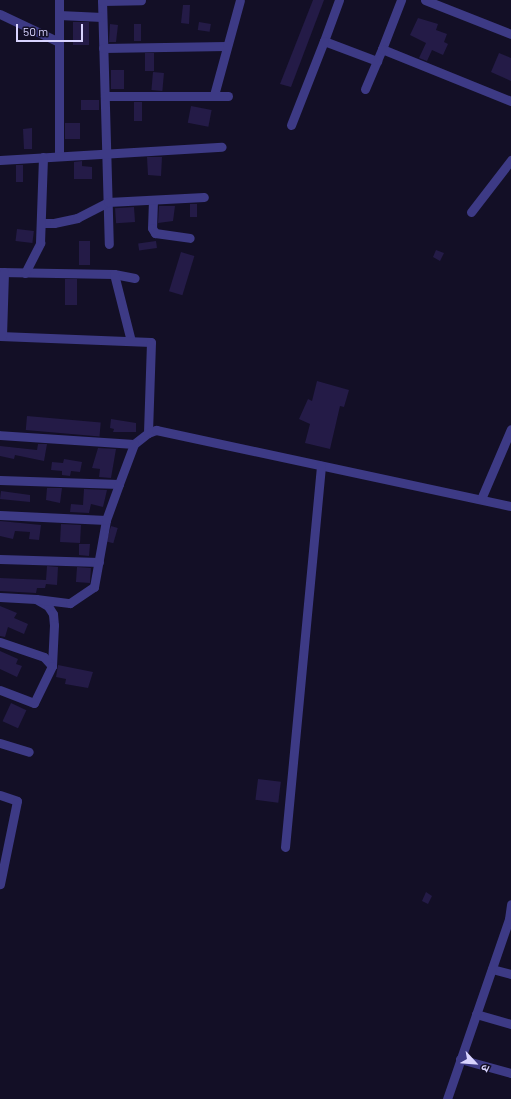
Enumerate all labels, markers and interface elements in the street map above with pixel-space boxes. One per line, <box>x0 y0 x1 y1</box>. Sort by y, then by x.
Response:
scale bar <box>18 16 85 42</box>
text: 50 m <box>23 24 48 38</box>
north arrow <box>455 1043 495 1083</box>
text: उ <box>479 1063 493 1074</box>

